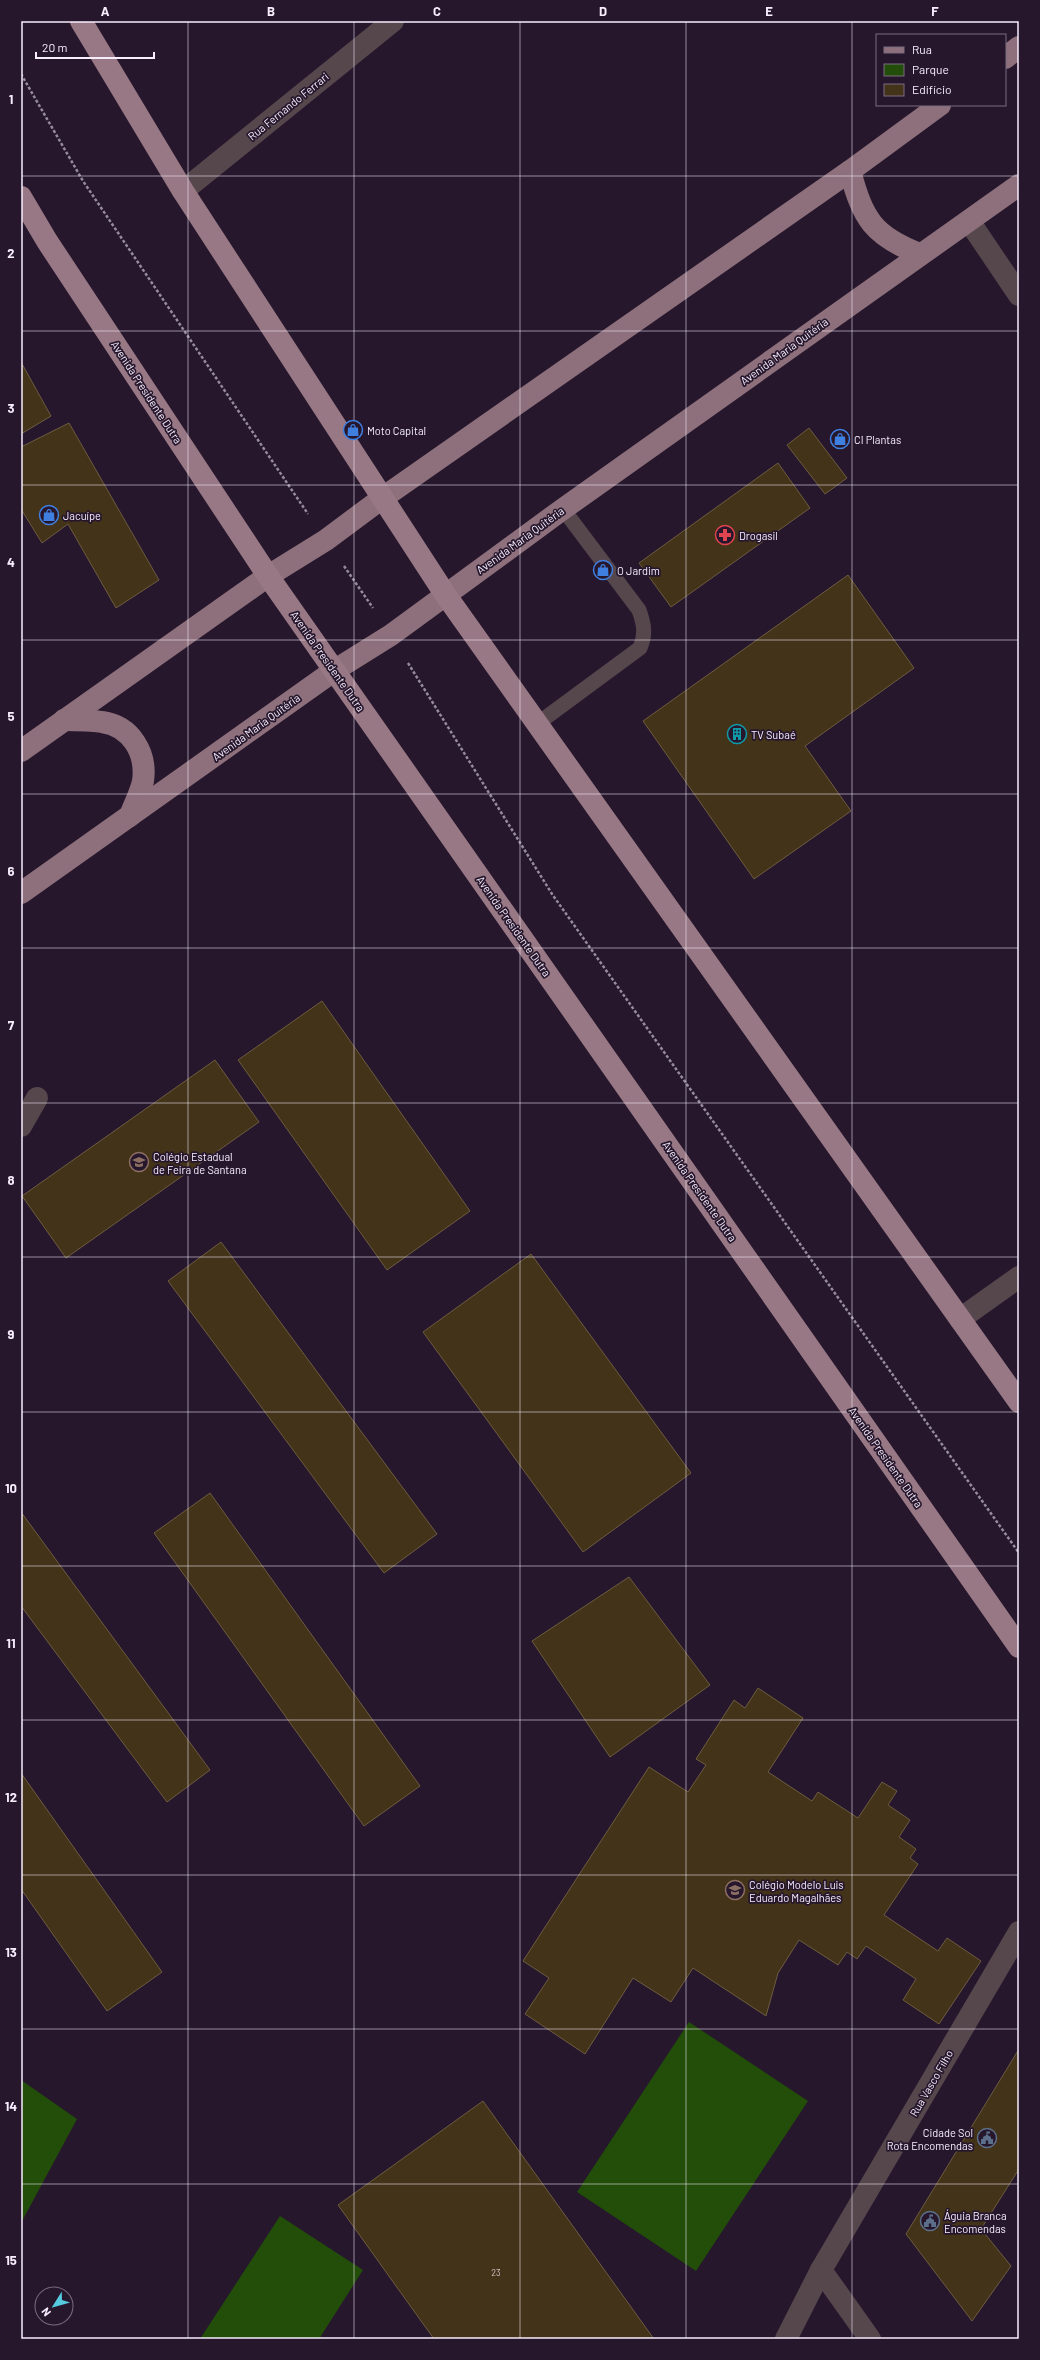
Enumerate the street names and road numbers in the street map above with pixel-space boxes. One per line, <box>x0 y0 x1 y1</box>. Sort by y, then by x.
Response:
street label: Rua Fernando Ferrari <box>245 69 331 142</box>
street label: Avenida Maria Quitéria <box>738 315 830 387</box>
street label: Avenida Presidente Dutra <box>109 338 185 446</box>
street label: Avenida Maria Quitéria <box>474 504 566 576</box>
street label: Avenida Presidente Dutra <box>288 608 368 714</box>
street label: Avenida Maria Quitéria <box>210 691 302 763</box>
street label: Avenida Presidente Dutra <box>474 873 554 979</box>
street label: Avenida Presidente Dutra <box>660 1138 740 1244</box>
street label: Avenida Presidente Dutra <box>846 1404 926 1510</box>
street label: Rua Vasco Filho <box>907 2047 955 2119</box>

